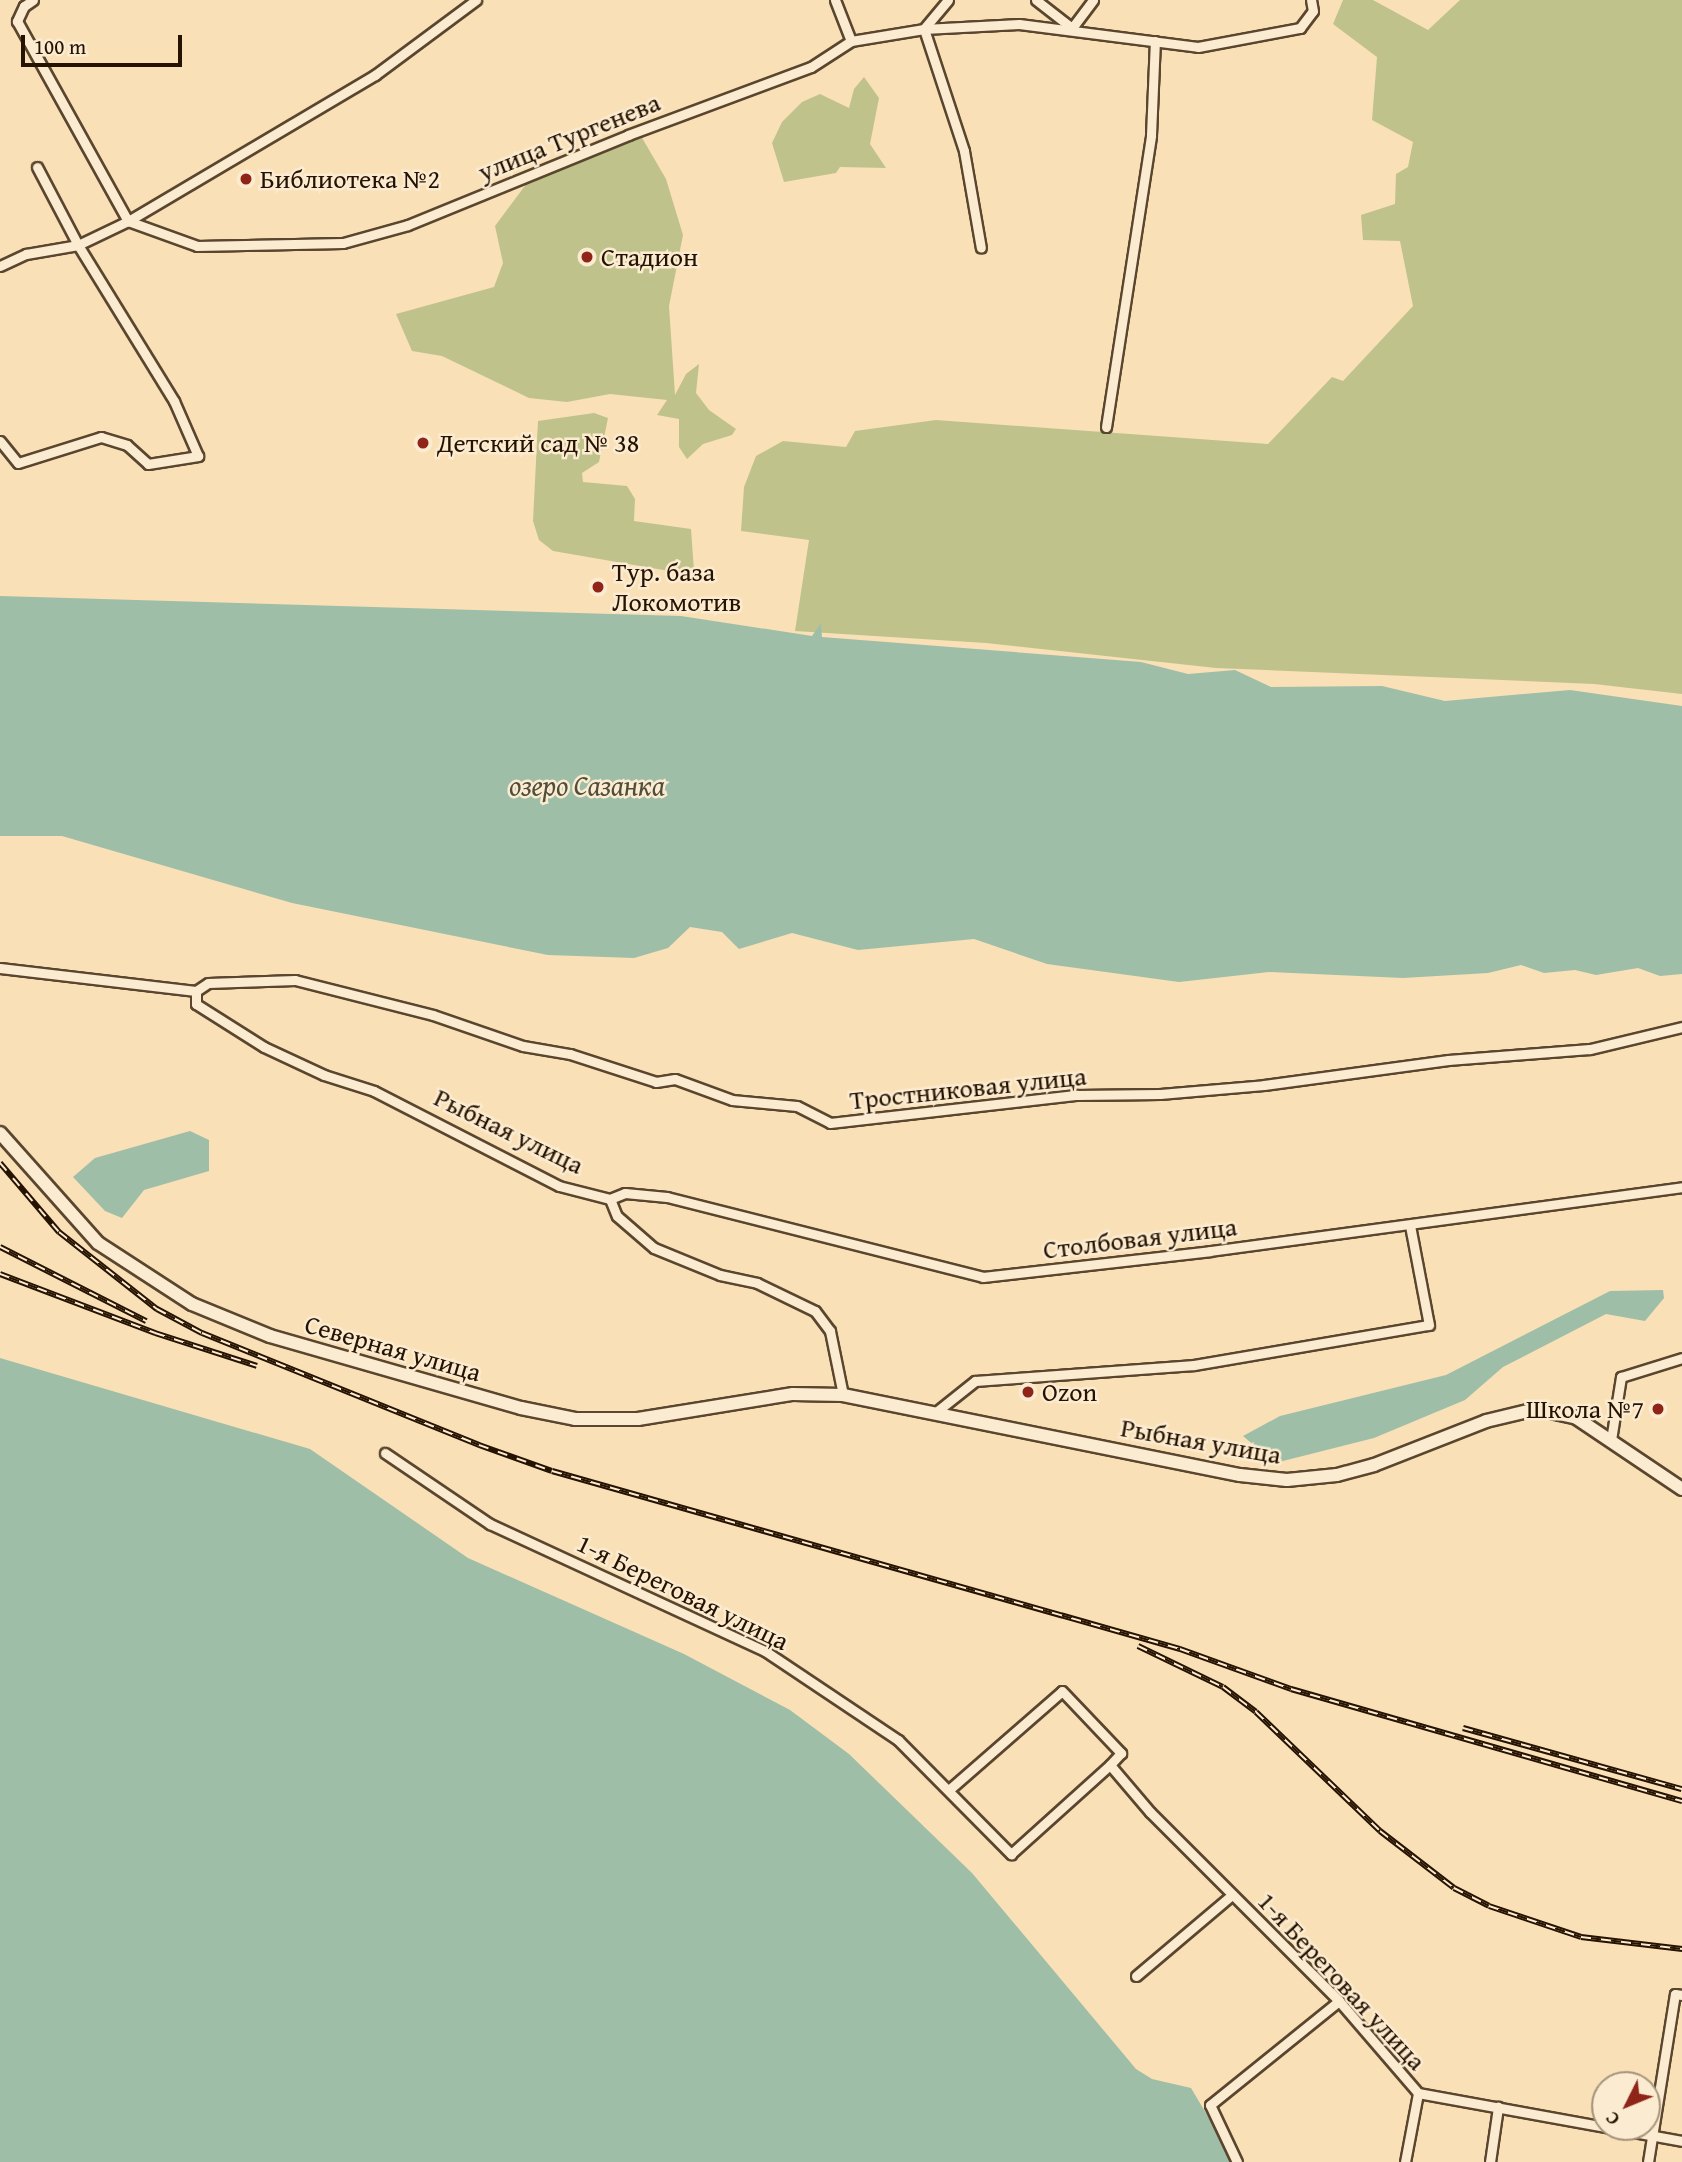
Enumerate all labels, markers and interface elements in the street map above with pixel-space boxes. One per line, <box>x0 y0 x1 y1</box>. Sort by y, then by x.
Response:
scale bar <box>24 21 186 65</box>
text: 100 m <box>34 31 86 62</box>
street label: улица Тургенева <box>474 86 664 188</box>
place label: Библиотека №2 <box>260 163 440 195</box>
marker: Библиотека №2 <box>238 171 254 187</box>
place label: Стадион <box>601 241 698 273</box>
marker: Стадион <box>579 249 595 265</box>
place label: Детский сад № 38 <box>437 427 639 459</box>
marker: Детский сад № 38 <box>415 435 431 451</box>
place label: Тур. база Локомотив <box>612 556 741 618</box>
marker: Тур. база Локомотив <box>590 579 606 595</box>
water label: озеро Сазанка <box>509 768 665 802</box>
street label: Тростниковая улица <box>848 1060 1088 1116</box>
street label: Рыбная улица <box>429 1081 589 1181</box>
street label: Столбовая улица <box>1041 1211 1239 1265</box>
street label: Северная улица <box>301 1308 485 1388</box>
place label: Ozon <box>1042 1376 1097 1408</box>
marker: Ozon <box>1020 1384 1036 1400</box>
place label: Школа №7 <box>1526 1393 1644 1425</box>
marker: Школа №7 <box>1650 1401 1666 1417</box>
street label: Рыбная улица <box>1119 1412 1283 1470</box>
street label: 1-я Береговая улица <box>572 1527 794 1657</box>
street label: 1-я Береговая улица <box>1252 1886 1432 2076</box>
north arrow <box>1591 2071 1661 2141</box>
text: С <box>1598 2105 1626 2132</box>

